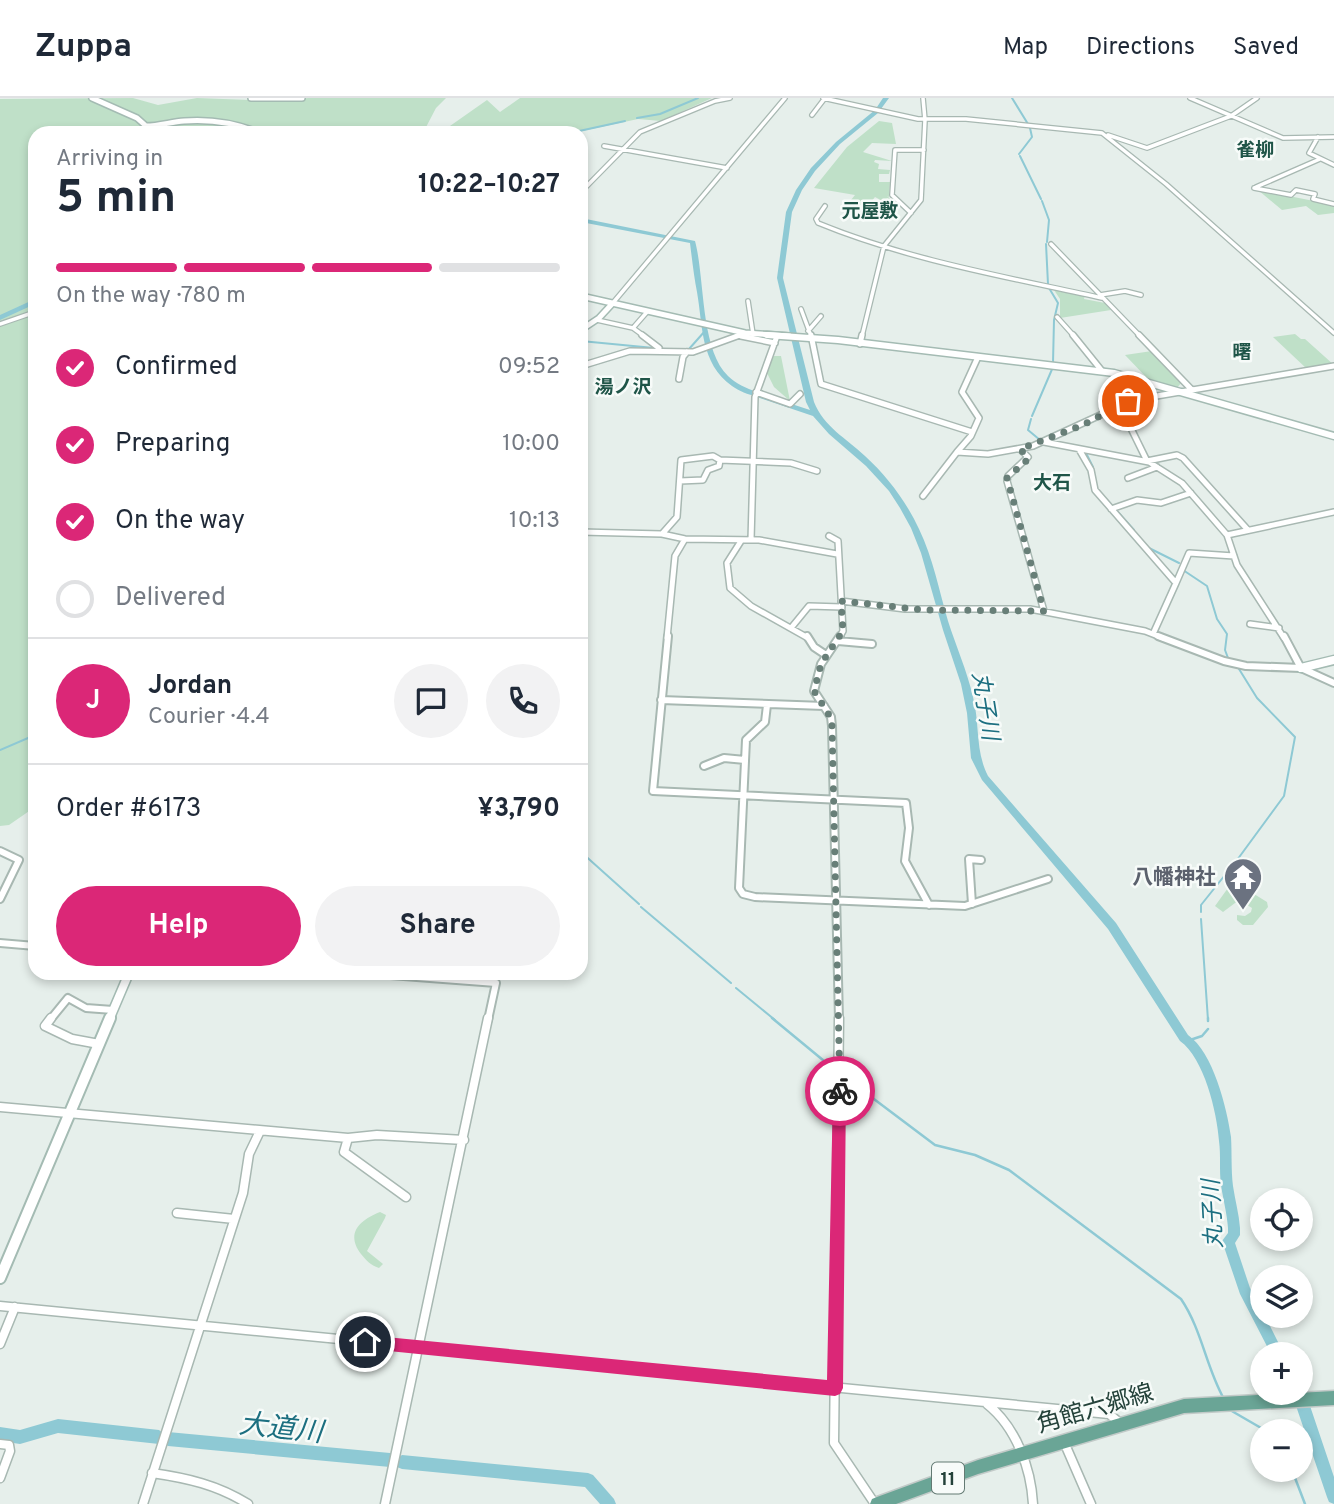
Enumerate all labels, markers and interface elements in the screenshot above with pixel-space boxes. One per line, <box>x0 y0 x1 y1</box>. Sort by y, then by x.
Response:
text: Zuppa <box>35 27 132 69</box>
text: Map <box>1003 33 1048 63</box>
text: Directions <box>1086 33 1195 63</box>
text: Saved <box>1233 33 1299 63</box>
district label: 雀柳 <box>1236 139 1274 163</box>
text: Arriving in <box>56 145 163 174</box>
text: 10:22–10:27 <box>418 169 560 202</box>
text: 5 min <box>56 170 176 229</box>
district label: 元屋敷 <box>841 200 899 224</box>
text: On the way · 780 m <box>56 282 246 311</box>
district label: 曙 <box>1232 341 1252 365</box>
icon: check <box>56 349 94 387</box>
text: Confirmed <box>115 351 238 384</box>
text: 09:52 <box>498 353 560 382</box>
pin <box>1098 371 1158 431</box>
district label: 湯ノ沢 <box>594 376 652 400</box>
icon: bag <box>1109 382 1147 420</box>
icon: check <box>56 426 94 464</box>
text: Preparing <box>115 428 230 461</box>
text: 10:00 <box>502 430 560 459</box>
district label: 大石 <box>1033 472 1071 496</box>
icon: check <box>56 503 94 541</box>
text: On the way <box>115 505 245 538</box>
text: 10:13 <box>509 507 560 536</box>
text: Delivered <box>115 582 226 615</box>
button: chat <box>394 664 468 738</box>
button: phone <box>486 664 560 738</box>
text: Jordan <box>148 670 232 703</box>
water label: 丸子川 <box>964 670 1004 746</box>
text: J <box>86 685 100 718</box>
text: Courier · 4.4 <box>148 703 270 732</box>
text: Order #6173 <box>56 793 201 826</box>
text: ¥3,790 <box>478 793 560 826</box>
temple icon: 八幡神社 <box>1222 856 1264 911</box>
place label: 八幡神社 <box>1132 865 1216 892</box>
button: Help <box>56 886 301 966</box>
button: Share <box>315 886 560 966</box>
courier <box>805 1056 875 1126</box>
icon: bike <box>821 1072 859 1110</box>
water label: 丸子川 <box>1198 1176 1231 1249</box>
map controls <box>1250 1188 1313 1482</box>
button: locate <box>1250 1188 1313 1251</box>
button: layers <box>1250 1265 1313 1328</box>
pin <box>335 1312 395 1372</box>
icon: home <box>346 1323 384 1361</box>
button: + <box>1250 1342 1313 1405</box>
street label: 角館六郷線 <box>1034 1379 1157 1441</box>
water label: 大道川 <box>237 1408 327 1453</box>
button: − <box>1250 1419 1313 1482</box>
road number: 11 <box>932 1462 964 1494</box>

